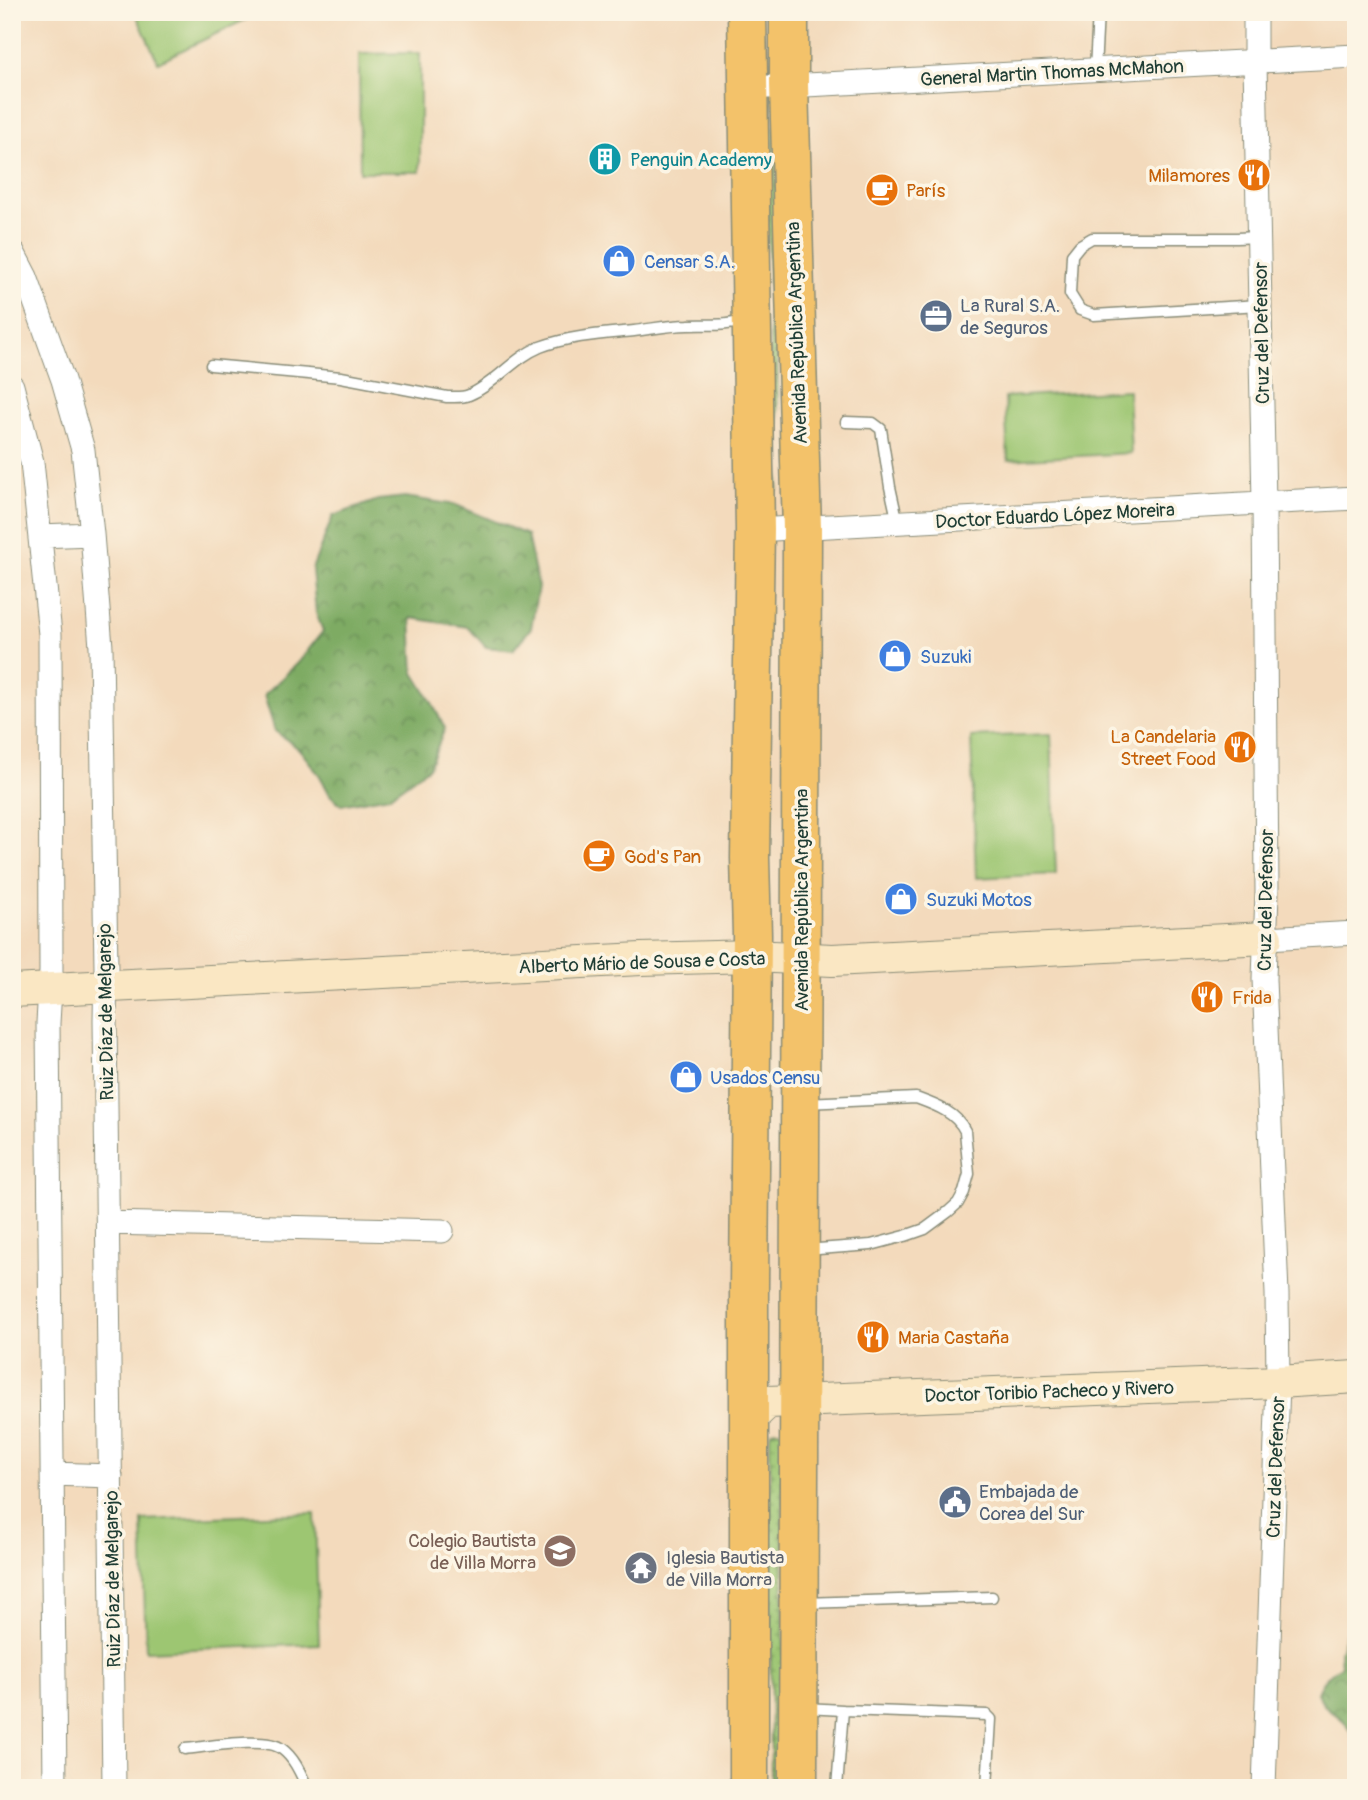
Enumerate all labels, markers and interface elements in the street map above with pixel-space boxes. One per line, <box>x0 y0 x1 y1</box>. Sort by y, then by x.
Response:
street label: General Martin Thomas McMahon <box>920 54 1184 92</box>
building icon: Penguin Academy <box>586 140 624 178</box>
place label: Penguin Academy <box>630 148 772 172</box>
restaurant icon: Milamores <box>1235 156 1273 194</box>
place label: Milamores <box>1148 164 1230 188</box>
cafe icon: París <box>863 171 901 209</box>
place label: París <box>906 179 946 203</box>
street label: Avenida República Argentina <box>781 221 813 445</box>
shop icon: Censar S.A. <box>600 242 638 280</box>
place label: Censar S.A. <box>644 250 735 274</box>
street label: Cruz del Defensor <box>1249 261 1275 404</box>
place label: La Rural S.A. de Seguros <box>960 294 1060 340</box>
office icon: La Rural S.A. de Seguros <box>917 297 955 335</box>
street label: Doctor Eduardo López Moreira <box>935 498 1176 534</box>
shop icon: Suzuki <box>876 637 914 675</box>
place label: Suzuki <box>920 645 971 669</box>
place label: La Candelaria Street Food <box>1110 725 1216 771</box>
restaurant icon: La Candelaria Street Food <box>1221 728 1259 766</box>
street label: Avenida República Argentina <box>790 788 814 1011</box>
street label: Cruz del Defensor <box>1253 828 1279 971</box>
cafe icon: God's Pan <box>580 837 618 875</box>
place label: God's Pan <box>624 845 701 869</box>
shop icon: Suzuki Motos <box>882 880 920 918</box>
place label: Suzuki Motos <box>926 888 1032 912</box>
street label: Ruiz Díaz de Melgarejo <box>92 923 120 1101</box>
street label: Alberto Mário de Sousa e Costa <box>518 947 766 979</box>
restaurant icon: Frida <box>1188 978 1226 1016</box>
place label: Frida <box>1232 986 1272 1010</box>
shop icon: Usados Censu <box>667 1058 705 1096</box>
place label: Usados Censu <box>710 1066 820 1090</box>
restaurant icon: Maria Castaña <box>854 1318 892 1356</box>
place label: Maria Castaña <box>898 1326 1009 1350</box>
street label: Doctor Toribio Pacheco y Rivero <box>924 1376 1174 1408</box>
street label: Cruz del Defensor <box>1262 1395 1290 1539</box>
place label: Embajada de Corea del Sur <box>979 1480 1085 1526</box>
public building icon: Embajada de Corea del Sur <box>936 1483 974 1521</box>
street label: Ruiz Díaz de Melgarejo <box>99 1490 127 1668</box>
place label: Colegio Bautista de Villa Morra <box>408 1529 536 1575</box>
school or university icon: Colegio Bautista de Villa Morra <box>541 1532 579 1570</box>
place label: Iglesia Bautista de Villa Morra <box>666 1546 785 1592</box>
temple icon: Iglesia Bautista de Villa Morra <box>622 1549 660 1587</box>

